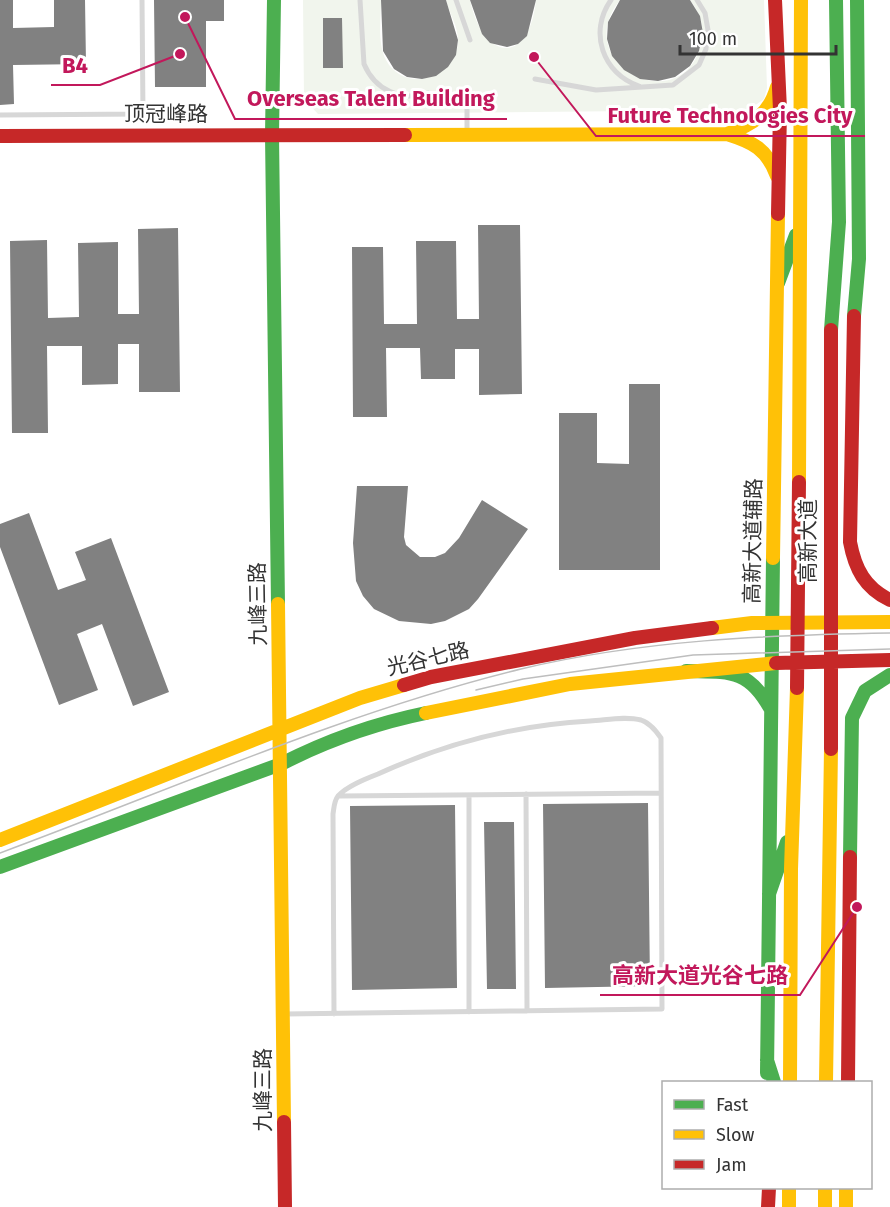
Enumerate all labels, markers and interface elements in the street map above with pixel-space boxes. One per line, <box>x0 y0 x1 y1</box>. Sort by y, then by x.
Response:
scale bar <box>680 18 836 56</box>
text: 100 m <box>689 28 737 50</box>
callout: B4 <box>51 45 100 85</box>
text: B4 <box>62 52 88 79</box>
callout: Overseas Talent Building <box>235 79 507 119</box>
text: Overseas Talent Building <box>247 85 496 112</box>
callout: Future Technologies City <box>596 96 865 136</box>
street label: 顶冠峰路 <box>124 101 208 127</box>
text: Future Technologies City <box>608 102 853 129</box>
street label: 高新大道辅路 <box>739 478 767 604</box>
street label: 高新大道 <box>795 499 821 583</box>
street label: 九峰三路 <box>244 562 272 646</box>
street label: 光谷七路 <box>384 637 472 681</box>
callout: 高新大道光谷七路 <box>600 955 800 995</box>
text: 高新大道光谷七路 <box>612 962 788 989</box>
street label: 九峰三路 <box>250 1048 276 1132</box>
legend <box>662 1081 872 1189</box>
text: Fast <box>716 1094 749 1116</box>
text: Slow <box>716 1124 755 1146</box>
text: Jam <box>716 1154 747 1176</box>

